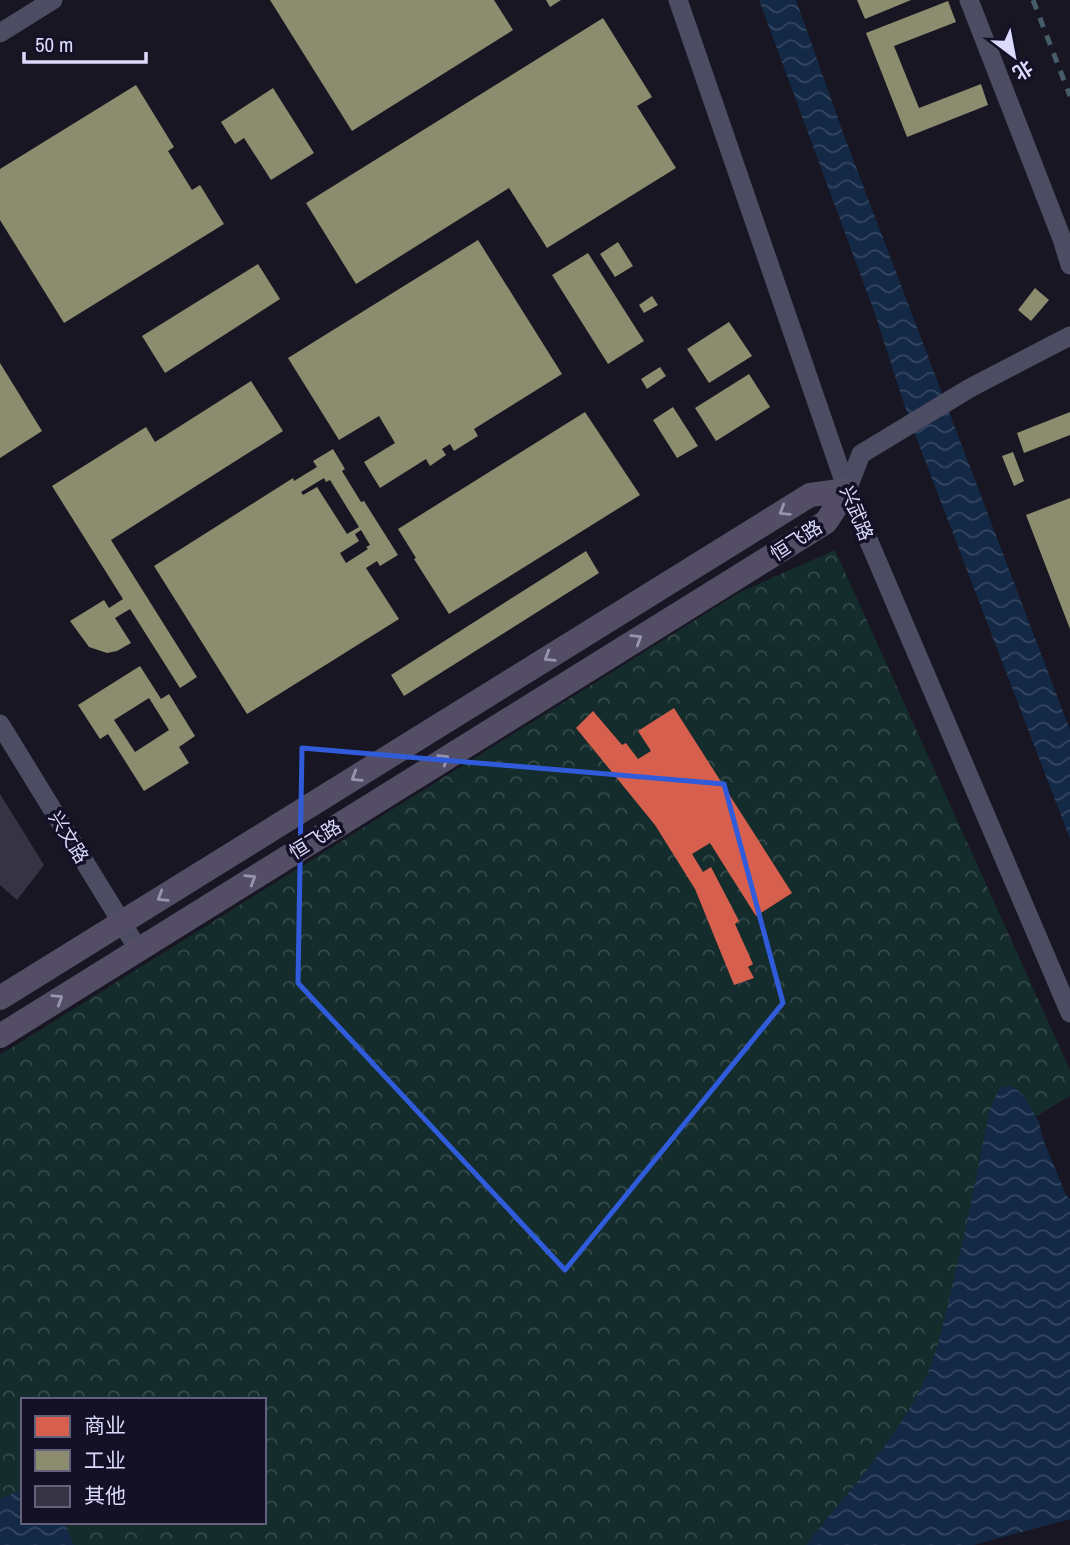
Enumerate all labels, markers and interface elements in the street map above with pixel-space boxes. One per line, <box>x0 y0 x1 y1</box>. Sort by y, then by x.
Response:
scale bar <box>24 21 147 65</box>
north arrow <box>979 21 1049 91</box>
text: 50 m <box>35 30 73 59</box>
text: 北 <box>1008 54 1038 86</box>
street label: 兴武路 <box>834 482 880 544</box>
one-way arrow <box>778 503 791 516</box>
street label: 恒飞路 <box>765 514 827 566</box>
one-way arrow <box>630 634 643 647</box>
one-way arrow <box>543 648 556 661</box>
one-way arrow <box>437 754 450 767</box>
one-way arrow <box>350 768 363 781</box>
street label: 兴文路 <box>43 806 95 868</box>
street label: 恒飞路 <box>284 813 346 865</box>
one-way arrow <box>243 874 256 887</box>
one-way arrow <box>157 888 170 901</box>
one-way arrow <box>50 995 63 1008</box>
legend <box>21 1398 266 1524</box>
text: 商业 <box>84 1411 126 1440</box>
text: 工业 <box>84 1446 126 1475</box>
text: 其他 <box>84 1481 126 1510</box>

